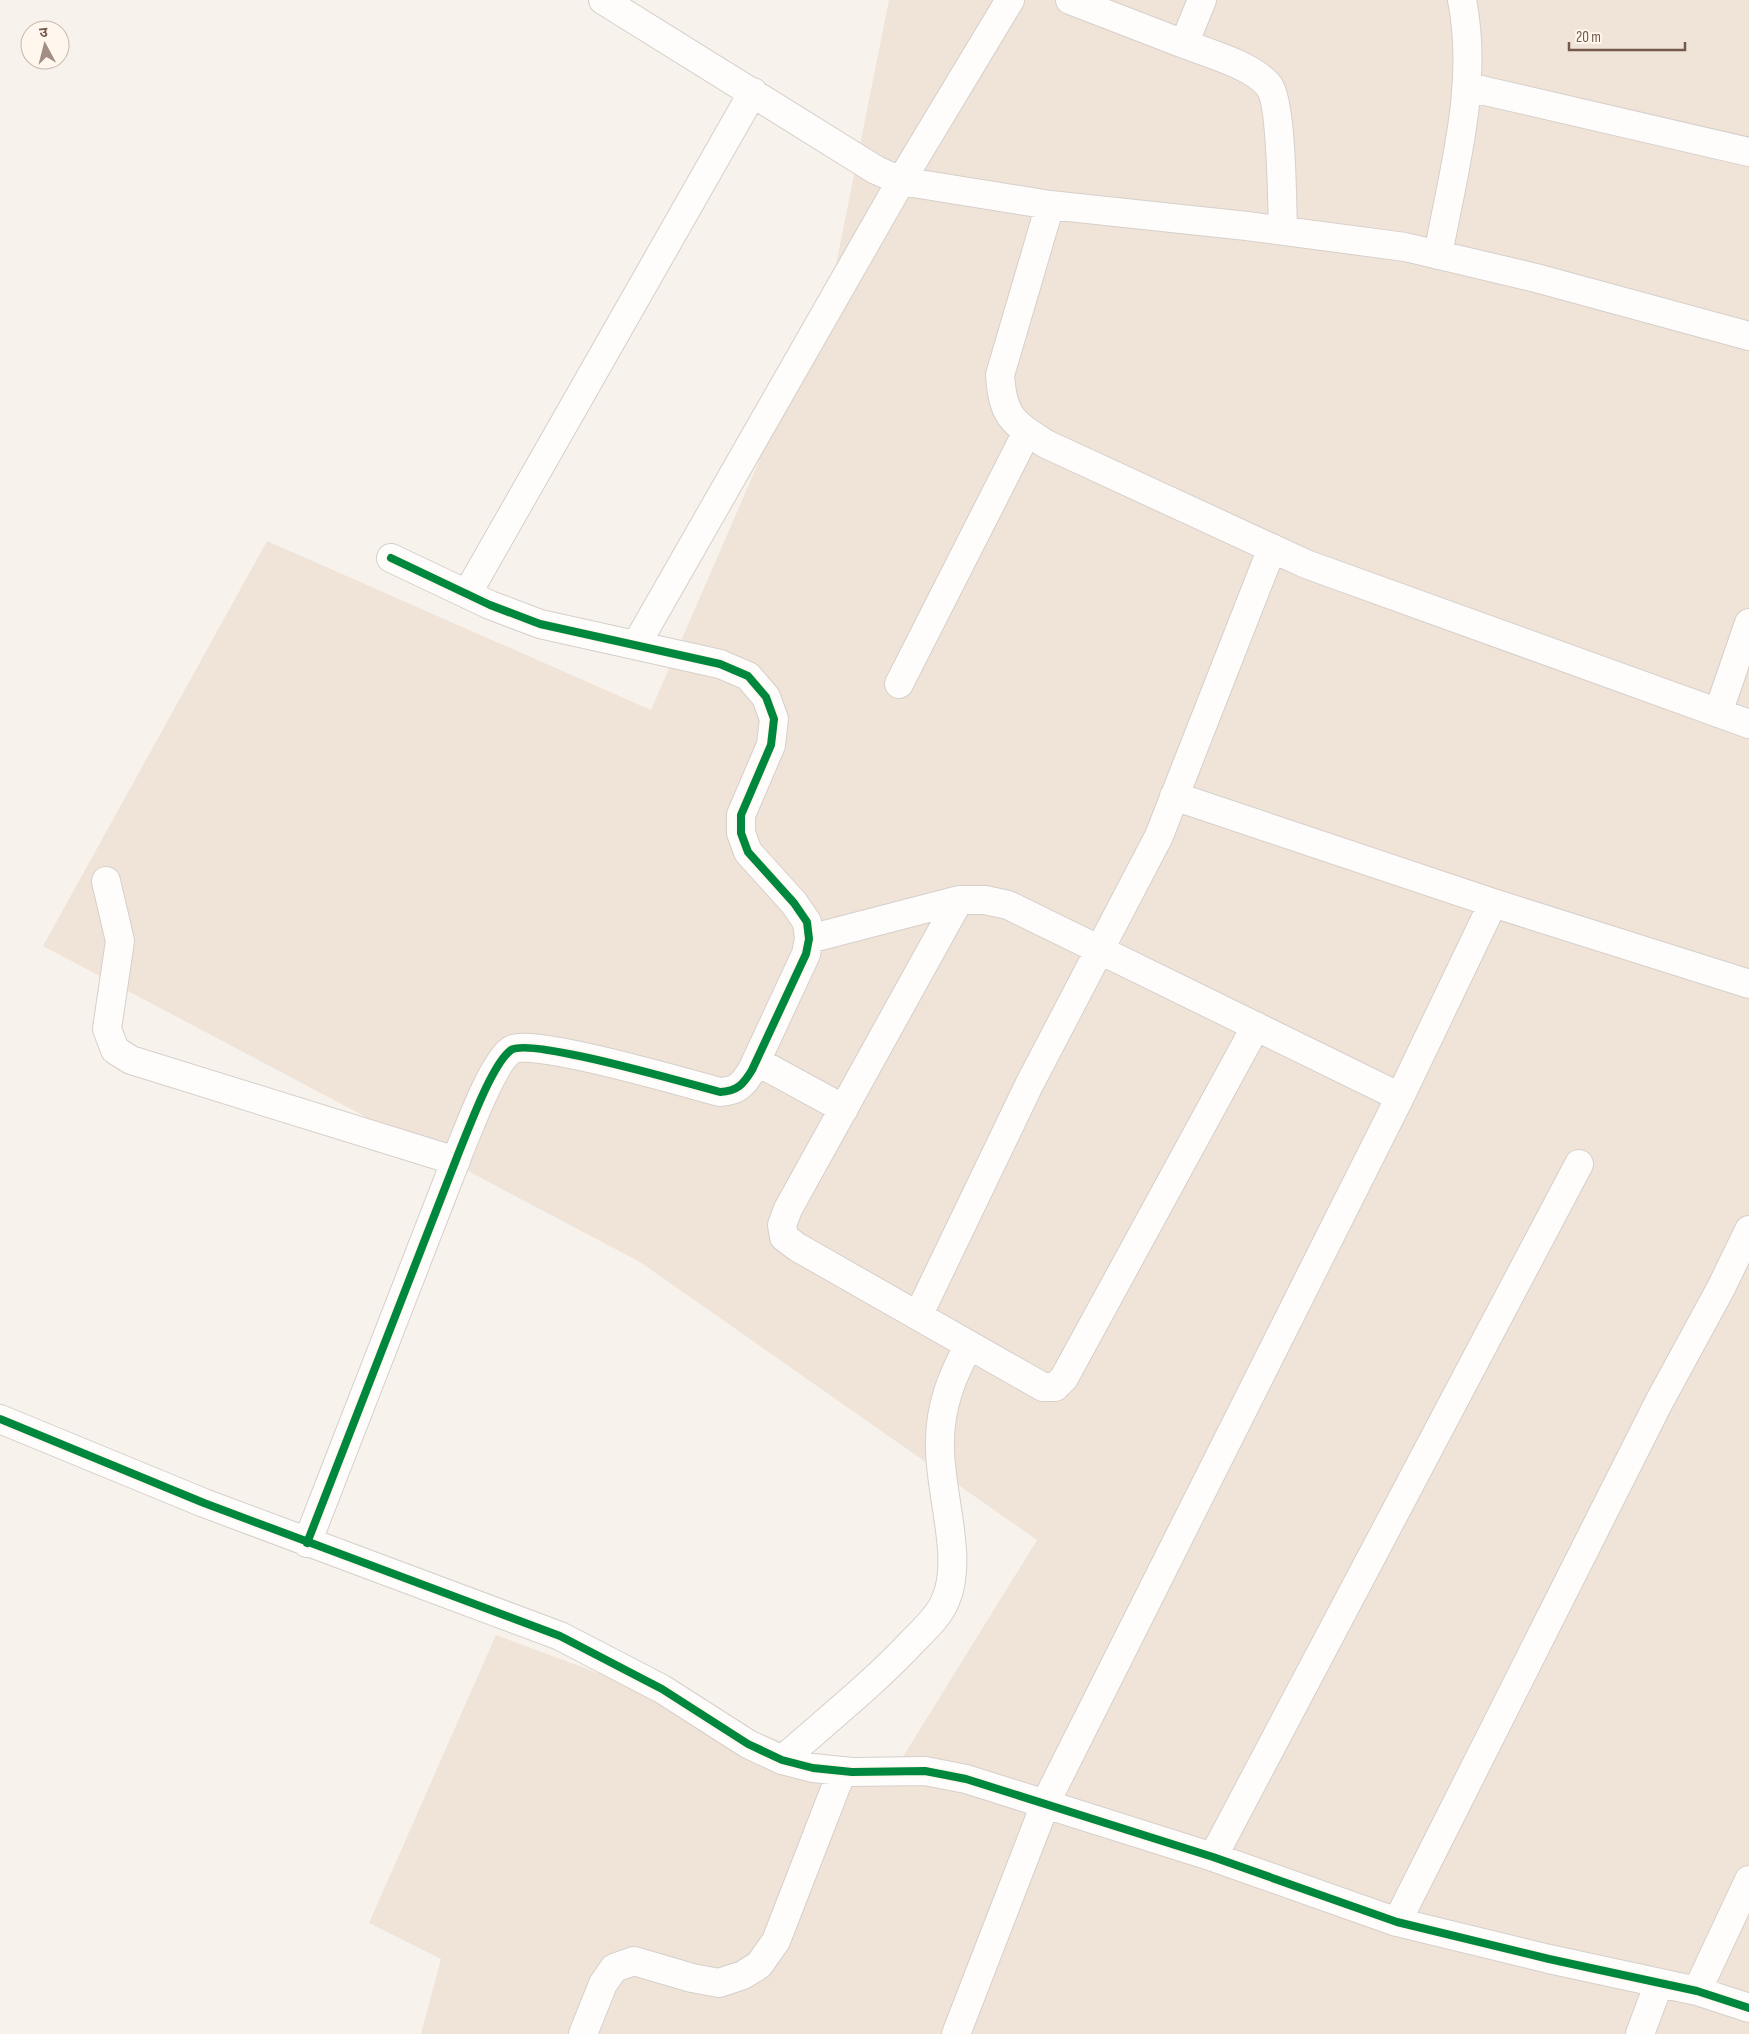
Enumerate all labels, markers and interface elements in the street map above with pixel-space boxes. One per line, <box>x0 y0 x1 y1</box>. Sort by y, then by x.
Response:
north arrow <box>20 20 70 70</box>
scale bar <box>1569 20 1685 52</box>
text: उ <box>38 24 49 42</box>
text: 20 m <box>1576 28 1601 47</box>

